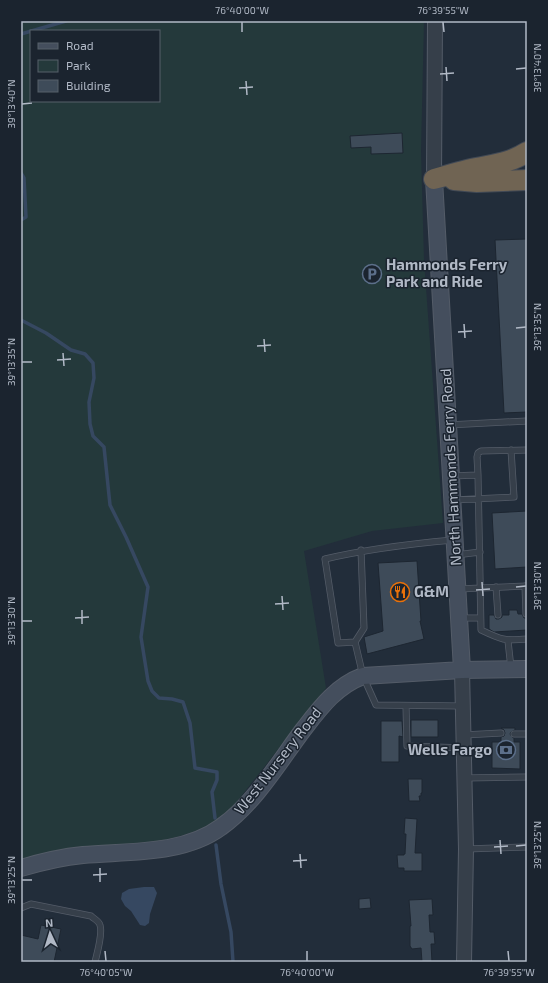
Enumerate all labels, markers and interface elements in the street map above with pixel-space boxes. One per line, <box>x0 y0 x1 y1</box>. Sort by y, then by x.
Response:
text: 76°40'00"W <box>215 4 269 16</box>
text: 76°39'55"W <box>417 4 469 16</box>
legend <box>30 30 160 102</box>
text: Road <box>66 38 94 52</box>
text: 39°13'40"N <box>531 43 543 93</box>
text: Park <box>66 58 91 72</box>
text: Building <box>66 78 111 92</box>
text: 39°13'40"N <box>5 79 17 129</box>
place label: Hammonds Ferry Park and Ride <box>386 255 508 290</box>
parking icon: Hammonds Ferry Park and Ride <box>361 263 383 285</box>
text: 39°13'35"N <box>531 303 543 351</box>
text: 39°13'35"N <box>5 338 17 386</box>
street label: North Hammonds Ferry Road <box>436 368 464 566</box>
text: 39°13'30"N <box>531 562 543 610</box>
restaurant icon: G&M <box>389 581 411 603</box>
place label: G&M <box>414 582 449 600</box>
text: 39°13'30"N <box>5 597 17 645</box>
street label: West Nursery Road <box>230 703 325 818</box>
bank icon: Wells Fargo <box>495 739 517 761</box>
place label: Wells Fargo <box>408 740 492 758</box>
text: 39°13'25"N <box>531 821 543 869</box>
text: 39°13'25"N <box>5 856 17 904</box>
north arrow <box>30 913 70 953</box>
text: N <box>45 916 54 929</box>
text: 76°40'05"W <box>79 966 133 978</box>
text: 76°40'00"W <box>280 966 334 978</box>
text: 76°39'55"W <box>483 966 535 978</box>

